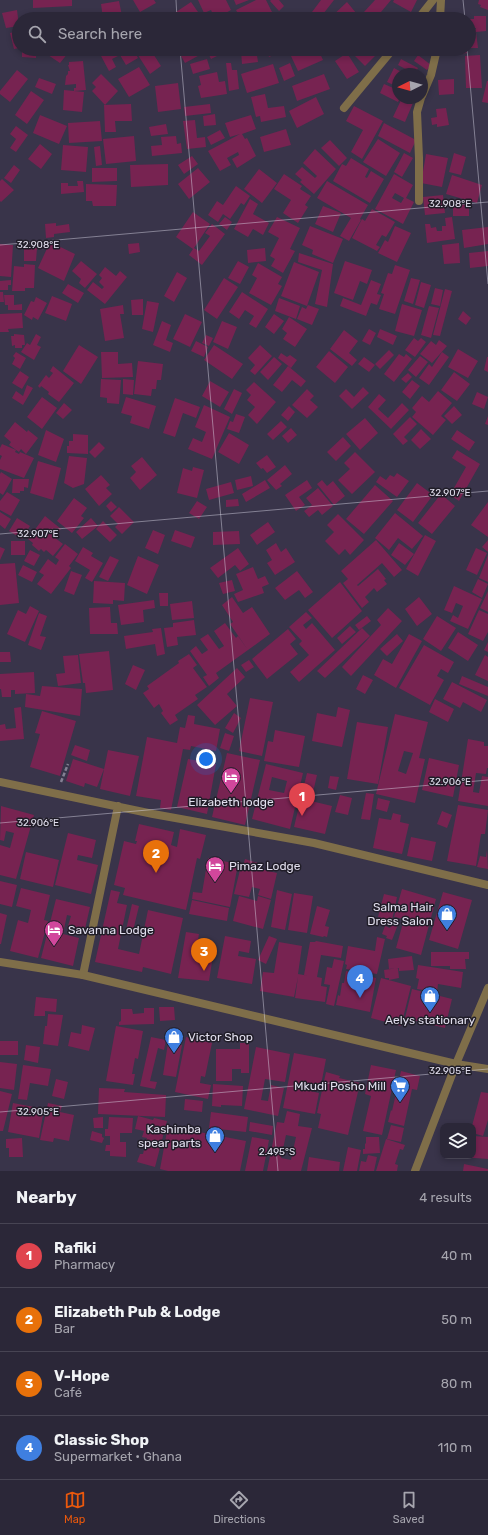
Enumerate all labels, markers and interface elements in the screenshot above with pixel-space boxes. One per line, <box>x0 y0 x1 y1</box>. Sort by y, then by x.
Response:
search box <box>12 12 476 56</box>
icon: search <box>26 23 48 45</box>
text: Search here <box>58 25 142 43</box>
north arrow <box>392 68 428 104</box>
text: 32.908°E <box>429 198 471 210</box>
text: 32.908°E <box>17 239 59 251</box>
text: 32.907°E <box>429 487 471 499</box>
text: 32.907°E <box>17 528 59 540</box>
your location <box>196 749 216 769</box>
hotel icon: Elizabeth lodge <box>220 766 242 794</box>
text: 32.906°E <box>429 776 471 788</box>
pin: 1 <box>289 783 315 816</box>
place label: Elizabeth lodge <box>188 795 274 809</box>
text: 32.906°E <box>17 817 59 829</box>
pin: 2 <box>143 840 169 873</box>
hotel icon: Pimaz Lodge <box>204 855 226 883</box>
place label: Pimaz Lodge <box>229 859 301 873</box>
place label: Salma Hair Dress Salon <box>367 900 433 928</box>
shop icon: Salma Hair Dress Salon <box>436 903 458 931</box>
hotel icon: Savanna Lodge <box>43 919 65 947</box>
place label: Savanna Lodge <box>68 923 154 937</box>
pin: 3 <box>191 938 217 971</box>
pin: 4 <box>347 965 373 998</box>
shop icon: Aelys stationary <box>419 985 441 1013</box>
place label: Aelys stationary <box>385 1013 475 1027</box>
shop icon: Victor Shop <box>163 1026 185 1054</box>
place label: Victor Shop <box>188 1030 253 1044</box>
text: 32.905°E <box>429 1065 471 1077</box>
supermarket icon: Mkudi Posho Mill <box>389 1075 411 1103</box>
place label: Mkudi Posho Mill <box>294 1079 386 1093</box>
text: 32.905°E <box>17 1106 59 1118</box>
place label: Kashimba spear parts <box>138 1122 201 1150</box>
map controls <box>440 1123 476 1159</box>
button: layers <box>440 1123 476 1159</box>
shop icon: Kashimba spear parts <box>204 1125 226 1153</box>
text: 2.495°S <box>259 1146 295 1158</box>
text: Nearby <box>16 1187 77 1207</box>
text: 4 results <box>419 1190 472 1205</box>
text: Rafiki <box>54 1239 96 1257</box>
text: 1 <box>26 1248 32 1263</box>
text: 40 m <box>441 1248 472 1263</box>
text: Pharmacy <box>54 1257 115 1272</box>
text: Elizabeth Pub & Lodge <box>54 1303 220 1321</box>
text: 2 <box>25 1312 33 1327</box>
text: 50 m <box>441 1312 472 1327</box>
text: Bar <box>54 1321 75 1336</box>
text: V-Hope <box>54 1367 110 1385</box>
text: 3 <box>25 1376 33 1391</box>
text: 80 m <box>441 1376 472 1391</box>
text: Café <box>54 1385 82 1400</box>
text: Classic Shop <box>54 1431 149 1449</box>
text: 4 <box>25 1440 33 1455</box>
text: 110 m <box>438 1440 472 1455</box>
text: Supermarket · Ghana <box>54 1449 182 1464</box>
tab: Map <box>64 1489 86 1526</box>
tab: Directions <box>213 1489 265 1526</box>
tab: Saved <box>393 1489 424 1526</box>

